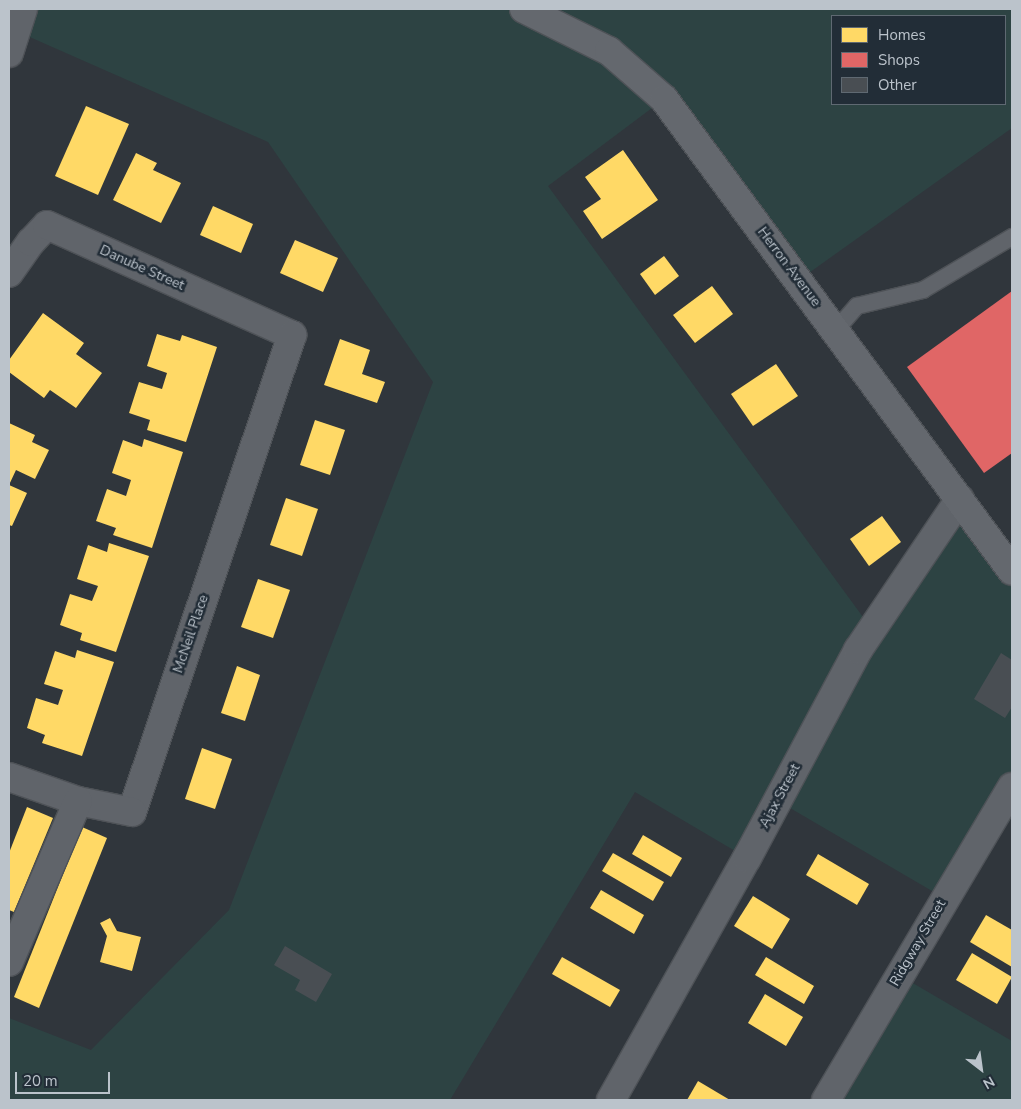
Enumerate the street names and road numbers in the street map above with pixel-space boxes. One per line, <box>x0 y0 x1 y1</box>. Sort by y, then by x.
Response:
street label: Herron Avenue <box>754 224 824 310</box>
street label: Danube Street <box>97 242 187 294</box>
street label: McNeil Place <box>170 593 212 675</box>
street label: Ajax Street <box>756 761 804 831</box>
street label: Ridgway Street <box>886 897 950 989</box>

